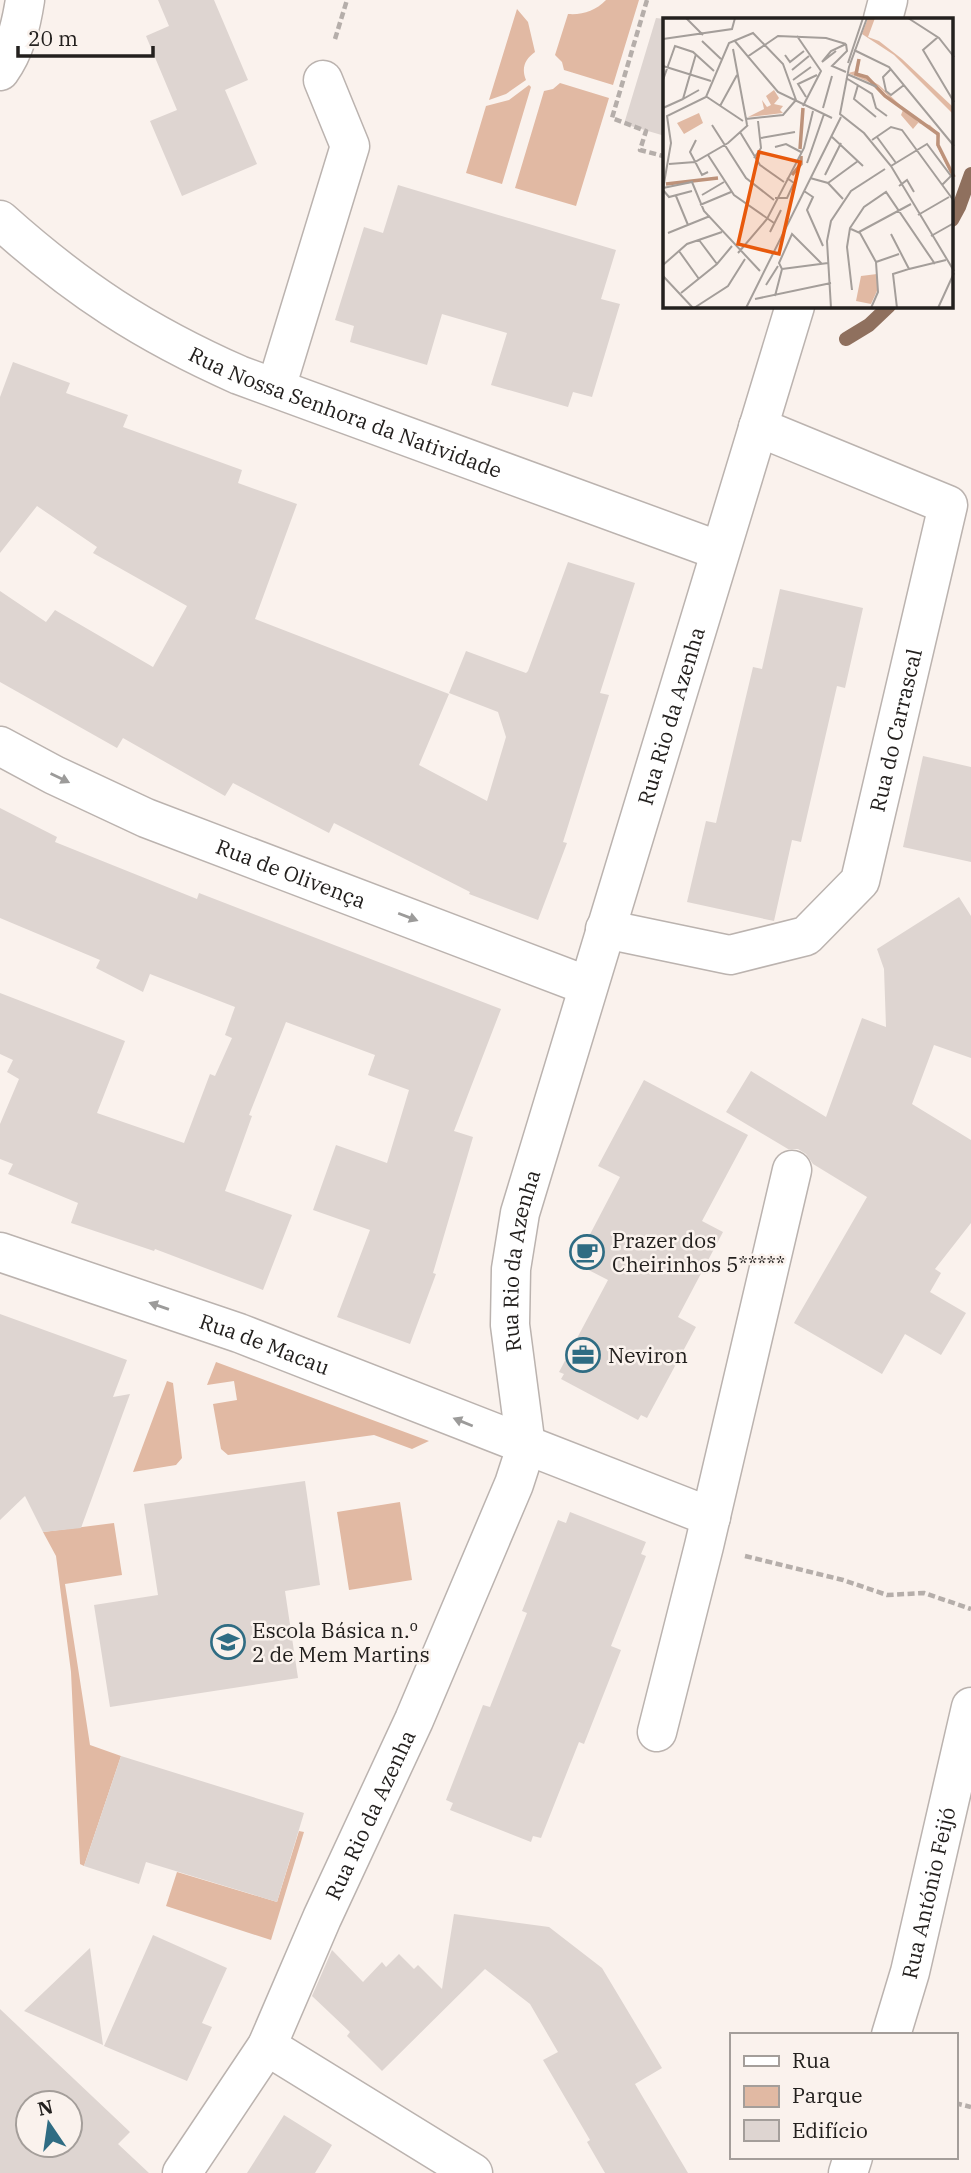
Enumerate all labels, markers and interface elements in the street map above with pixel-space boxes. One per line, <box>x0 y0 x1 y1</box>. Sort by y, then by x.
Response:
scale bar <box>18 14 152 58</box>
inset map <box>663 18 954 308</box>
text: 20 m <box>28 24 78 52</box>
street label: Rua Nossa Senhora da Natividade <box>184 340 506 484</box>
street label: Rua Rio da Azenha <box>631 623 711 808</box>
street label: Rua do Carrascal <box>863 646 928 815</box>
one-way arrow <box>50 772 70 783</box>
street label: Rua de Olivença <box>212 832 370 914</box>
one-way arrow <box>397 912 418 923</box>
street label: Rua Rio da Azenha <box>496 1166 546 1354</box>
place label: Prazer dos Cheirinhos 5***** <box>612 1226 785 1278</box>
cafe icon: Prazer dos Cheirinhos 5***** <box>568 1233 606 1271</box>
one-way arrow <box>148 1300 169 1311</box>
street label: Rua de Macau <box>196 1307 334 1381</box>
office icon: Neviron <box>564 1336 602 1374</box>
place label: Neviron <box>608 1341 688 1369</box>
one-way arrow <box>452 1416 473 1427</box>
place label: Escola Básica n.º 2 de Mem Martins <box>252 1616 430 1668</box>
school or university icon: Escola Básica n.º 2 de Mem Martins <box>209 1623 247 1661</box>
street label: Rua Rio da Azenha <box>318 1725 422 1904</box>
street label: Rua António Feijó <box>895 1804 962 1982</box>
legend <box>730 2033 957 2159</box>
text: Rua <box>792 2046 830 2074</box>
text: Parque <box>792 2081 862 2109</box>
north arrow <box>14 2089 84 2159</box>
text: N <box>35 2094 55 2121</box>
text: Edifício <box>792 2116 868 2144</box>

